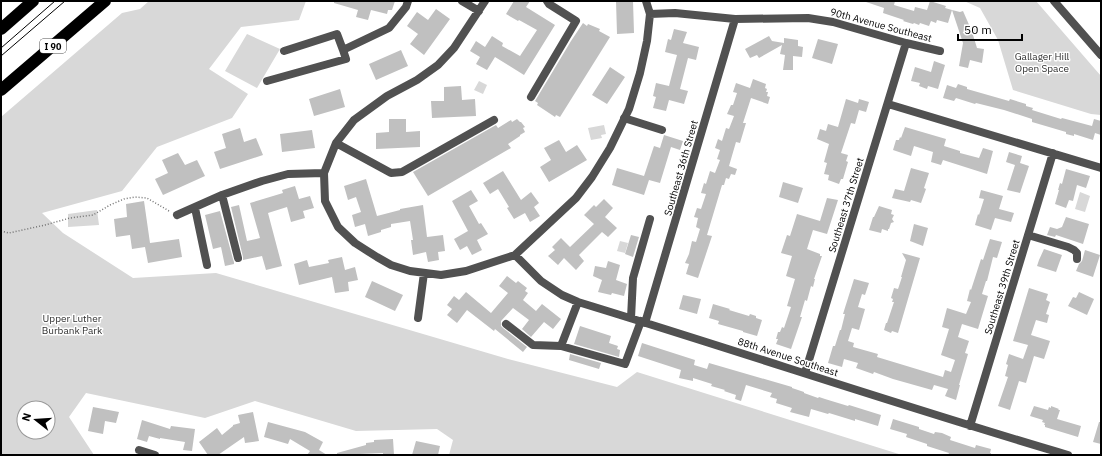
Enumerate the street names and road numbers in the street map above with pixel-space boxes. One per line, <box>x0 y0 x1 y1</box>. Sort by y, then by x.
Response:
street label: 90th Avenue Southeast <box>829 5 934 45</box>
road number: I 90 <box>40 39 66 53</box>
street label: Southeast 36th Street <box>661 118 701 217</box>
street label: Southeast 37th Street <box>825 155 867 254</box>
street label: Southeast 39th Street <box>981 237 1023 336</box>
street label: 88th Avenue Southeast <box>736 335 840 380</box>

